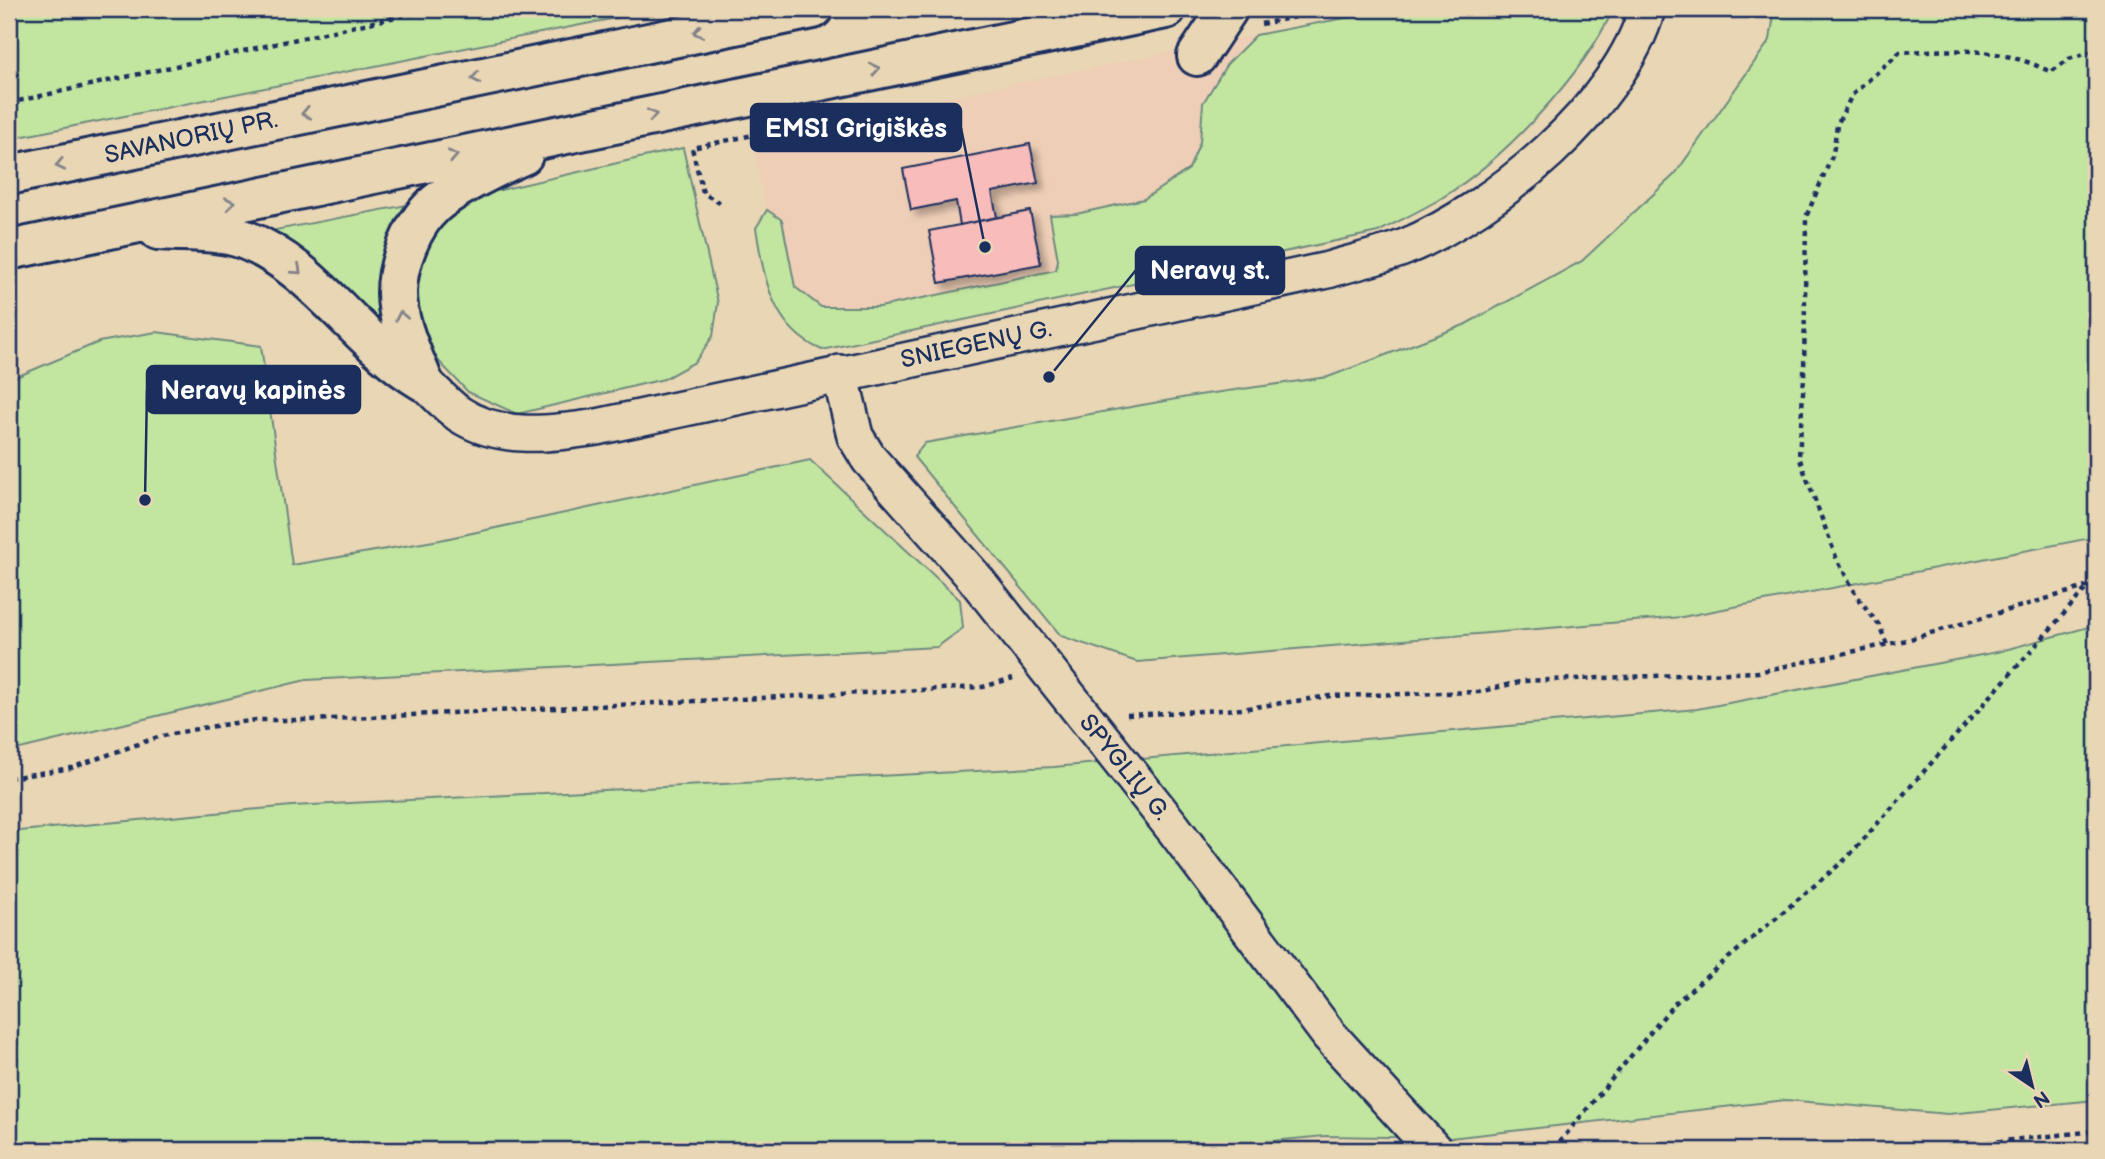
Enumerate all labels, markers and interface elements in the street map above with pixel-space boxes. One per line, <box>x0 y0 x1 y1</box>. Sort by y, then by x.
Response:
one-way arrow <box>692 24 704 39</box>
one-way arrow <box>869 62 881 77</box>
one-way arrow <box>470 69 482 84</box>
one-way arrow <box>300 104 312 119</box>
callout: EMSI Grigiškės <box>751 104 961 151</box>
street label: SAVANORIŲ PR. <box>102 105 280 170</box>
one-way arrow <box>646 108 658 123</box>
text: EMSI Grigiškės <box>765 114 947 145</box>
one-way arrow <box>447 150 459 165</box>
one-way arrow <box>54 156 66 171</box>
one-way arrow <box>224 197 236 211</box>
callout: Neravų st. <box>1136 247 1284 294</box>
text: Neravų st. <box>1150 256 1270 287</box>
one-way arrow <box>289 262 302 274</box>
one-way arrow <box>394 310 409 322</box>
street label: SNIEGENŲ G. <box>898 314 1054 375</box>
callout: Neravų kapinės <box>147 366 360 413</box>
text: Neravų kapinės <box>161 376 346 407</box>
street label: SPYGLIŲ G. <box>1073 708 1176 826</box>
north arrow <box>1996 1050 2066 1120</box>
text: N <box>2028 1085 2053 1112</box>

